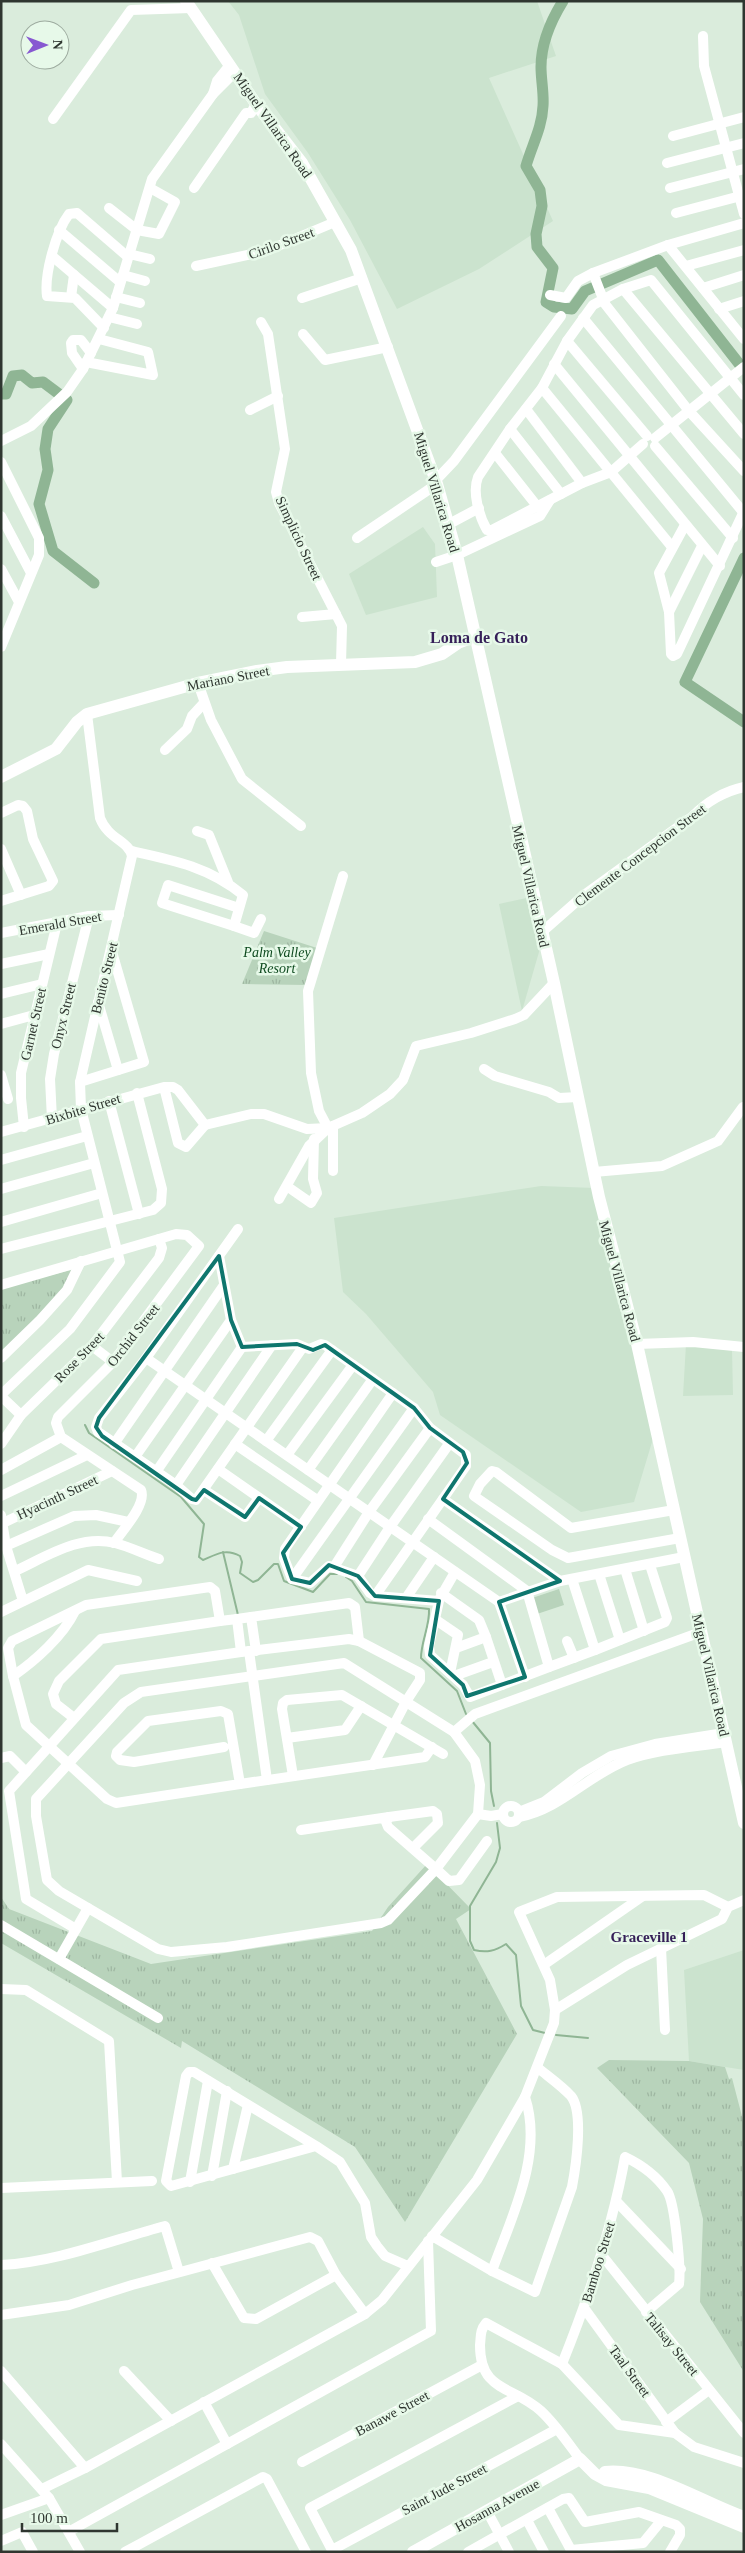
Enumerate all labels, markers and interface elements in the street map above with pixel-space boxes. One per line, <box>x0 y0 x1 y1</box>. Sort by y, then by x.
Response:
north arrow <box>20 20 70 70</box>
text: N <box>50 40 65 50</box>
street label: Miguel Villarica Road <box>231 70 315 181</box>
street label: Cirilo Street <box>246 225 316 262</box>
street label: Miguel Villarica Road <box>411 430 462 554</box>
street label: Simplicio Street <box>273 494 325 583</box>
district label: Loma de Gato <box>430 629 528 646</box>
street label: Mariano Street <box>186 663 271 694</box>
street label: Clemente Concepcion Street <box>572 801 709 910</box>
street label: Miguel Villarica Road <box>509 824 552 949</box>
street label: Emerald Street <box>18 909 103 938</box>
street label: Benito Street <box>88 941 121 1016</box>
park label: Palm Valley Resort <box>242 945 311 976</box>
street label: Onyx Street <box>48 982 79 1051</box>
street label: Garnet Street <box>18 986 49 1062</box>
street label: Bixbite Street <box>44 1091 122 1128</box>
street label: Miguel Villarica Road <box>596 1219 643 1343</box>
street label: Orchid Street <box>104 1301 162 1369</box>
street label: Rose Street <box>52 1329 107 1386</box>
street label: Hyacinth Street <box>14 1472 100 1523</box>
street label: Miguel Villarica Road <box>689 1613 732 1738</box>
district label: Graceville 1 <box>610 1929 688 1945</box>
street label: Bamboo Street <box>579 2220 618 2304</box>
street label: Talisay Street <box>642 2310 702 2379</box>
street label: Taal Street <box>606 2343 653 2400</box>
street label: Banawe Street <box>353 2388 432 2439</box>
street label: Saint Jude Street <box>399 2461 489 2518</box>
street label: Hosanna Avenue <box>452 2476 542 2535</box>
scale bar <box>22 2500 118 2532</box>
text: 100 m <box>30 2510 68 2526</box>

